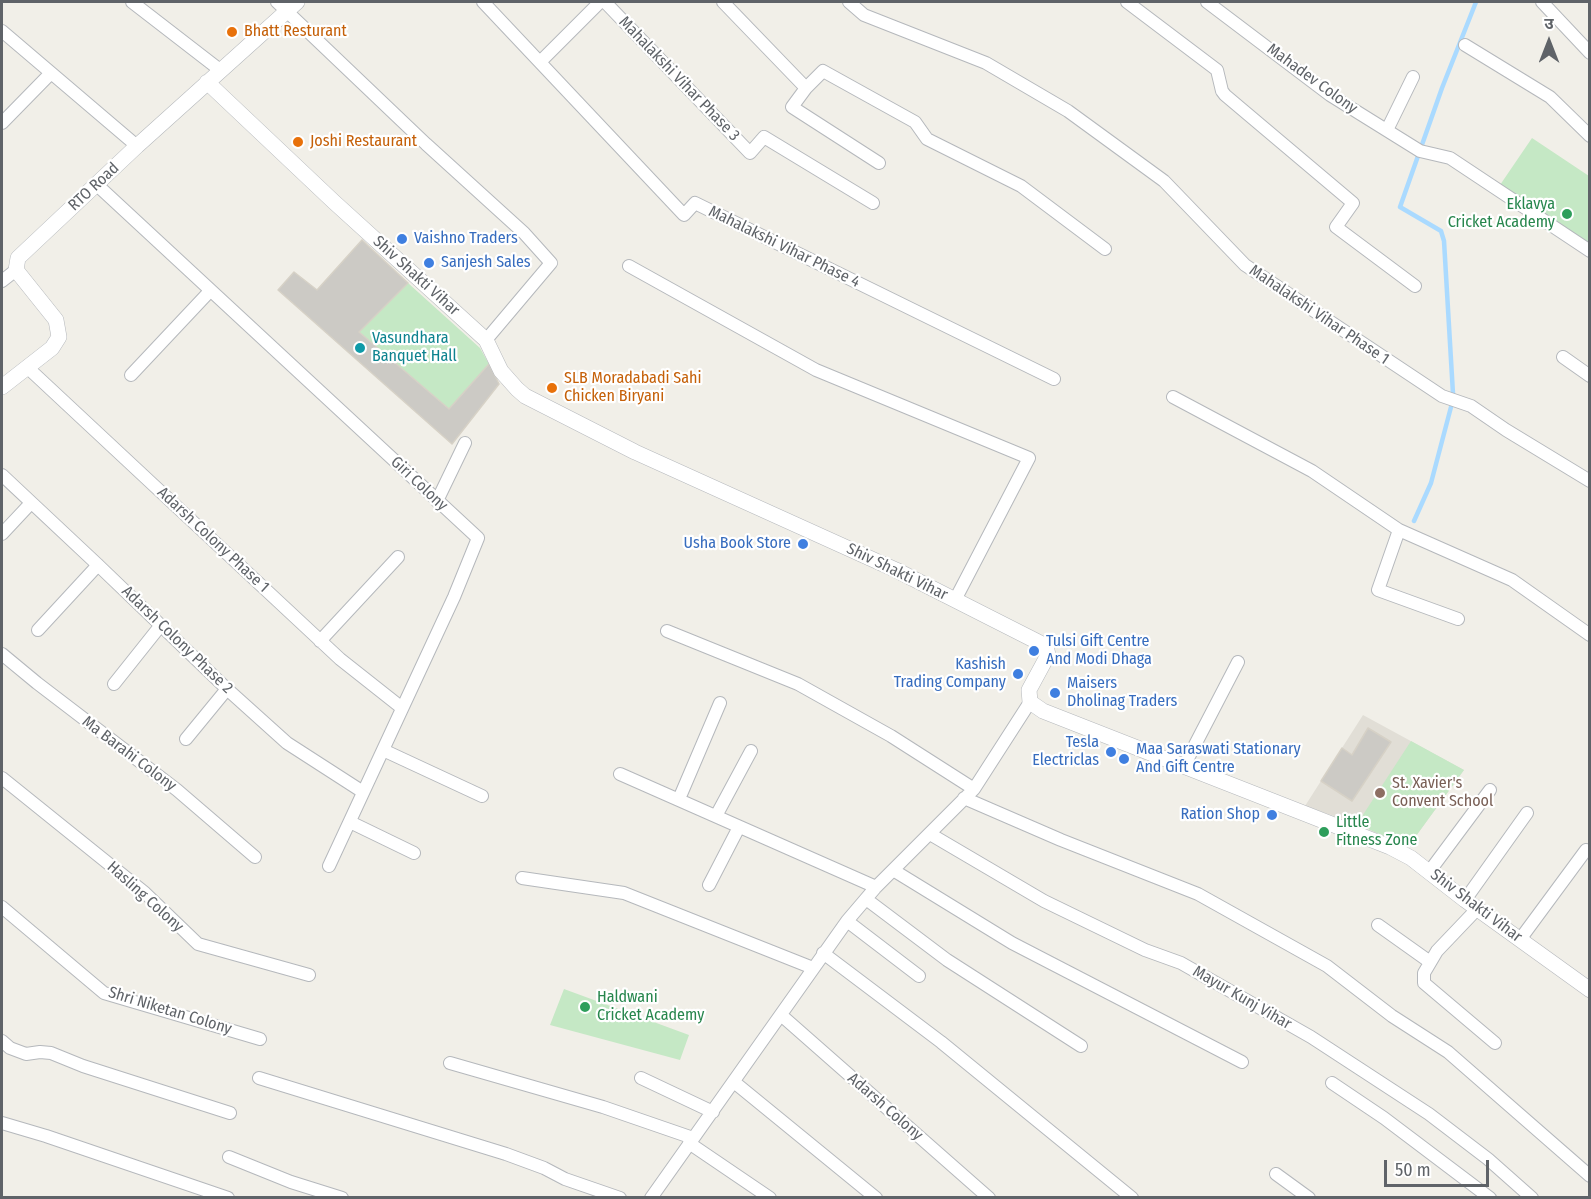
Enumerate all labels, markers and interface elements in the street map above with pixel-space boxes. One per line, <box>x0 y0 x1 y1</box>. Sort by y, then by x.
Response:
north arrow <box>1519 12 1579 72</box>
street label: Mahalakshi Vihar Phase 3 <box>615 13 743 145</box>
text: उ <box>1544 14 1554 33</box>
place label: Bhatt Resturant <box>244 22 347 42</box>
marker: Bhatt Resturant <box>225 25 239 39</box>
street label: Mahadev Colony <box>1263 40 1361 118</box>
place label: Joshi Restaurant <box>310 132 417 152</box>
marker: Joshi Restaurant <box>291 135 305 149</box>
street label: RTO Road <box>65 159 123 215</box>
place label: Eklavya Cricket Academy <box>1448 195 1555 233</box>
street label: Mahalakshi Vihar Phase 4 <box>705 202 863 292</box>
marker: Eklavya Cricket Academy <box>1560 207 1574 221</box>
place label: Vaishno Traders <box>414 229 518 249</box>
street label: Shiv Shakti Vihar <box>369 232 463 320</box>
marker: Vaishno Traders <box>395 232 409 246</box>
place label: Sanjesh Sales <box>441 253 531 273</box>
marker: Sanjesh Sales <box>422 256 436 270</box>
street label: Mahalakshi Vihar Phase 1 <box>1245 261 1393 369</box>
place label: Vasundhara Banquet Hall <box>372 329 457 367</box>
marker: Vasundhara Banquet Hall <box>353 341 367 355</box>
place label: SLB Moradabadi Sahi Chicken Biryani <box>564 369 701 407</box>
marker: SLB Moradabadi Sahi Chicken Biryani <box>545 381 559 395</box>
street label: Giri Colony <box>387 453 451 515</box>
street label: Adarsh Colony Phase 1 <box>153 483 273 597</box>
place label: Usha Book Store <box>684 534 791 554</box>
marker: Usha Book Store <box>796 537 810 551</box>
street label: Shiv Shakti Vihar <box>843 539 951 605</box>
street label: Adarsh Colony Phase 2 <box>117 582 237 698</box>
place label: Tulsi Gift Centre And Modi Dhaga <box>1046 632 1152 670</box>
marker: Tulsi Gift Centre And Modi Dhaga <box>1027 644 1041 658</box>
place label: Kashish Trading Company <box>894 655 1006 693</box>
marker: Kashish Trading Company <box>1011 667 1025 681</box>
place label: Maisers Dholinag Traders <box>1067 674 1177 712</box>
marker: Maisers Dholinag Traders <box>1048 686 1062 700</box>
street label: Ma Barahi Colony <box>78 712 180 796</box>
place label: Tesla Electriclas <box>1032 733 1099 771</box>
place label: Maa Saraswati Stationary And Gift Centre <box>1136 740 1301 778</box>
marker: Tesla Electriclas <box>1104 745 1118 759</box>
marker: Maa Saraswati Stationary And Gift Centre <box>1117 752 1131 766</box>
place label: St. Xavier's Convent School <box>1392 774 1493 812</box>
marker: St. Xavier's Convent School <box>1373 786 1387 800</box>
place label: Ration Shop <box>1180 805 1260 825</box>
marker: Ration Shop <box>1265 808 1279 822</box>
place label: Little Fitness Zone <box>1336 813 1417 851</box>
marker: Little Fitness Zone <box>1317 825 1331 839</box>
street label: Hasling Colony <box>103 858 187 936</box>
street label: Shiv Shakti Vihar <box>1426 865 1526 947</box>
street label: Mayur Kunj Vihar <box>1189 962 1295 1034</box>
street label: Shri Niketan Colony <box>106 983 234 1039</box>
place label: Haldwani Cricket Academy <box>597 988 704 1026</box>
marker: Haldwani Cricket Academy <box>578 1000 592 1014</box>
street label: Adarsh Colony <box>843 1069 927 1145</box>
scale bar <box>1387 1148 1492 1186</box>
text: 50 m <box>1395 1159 1431 1181</box>

